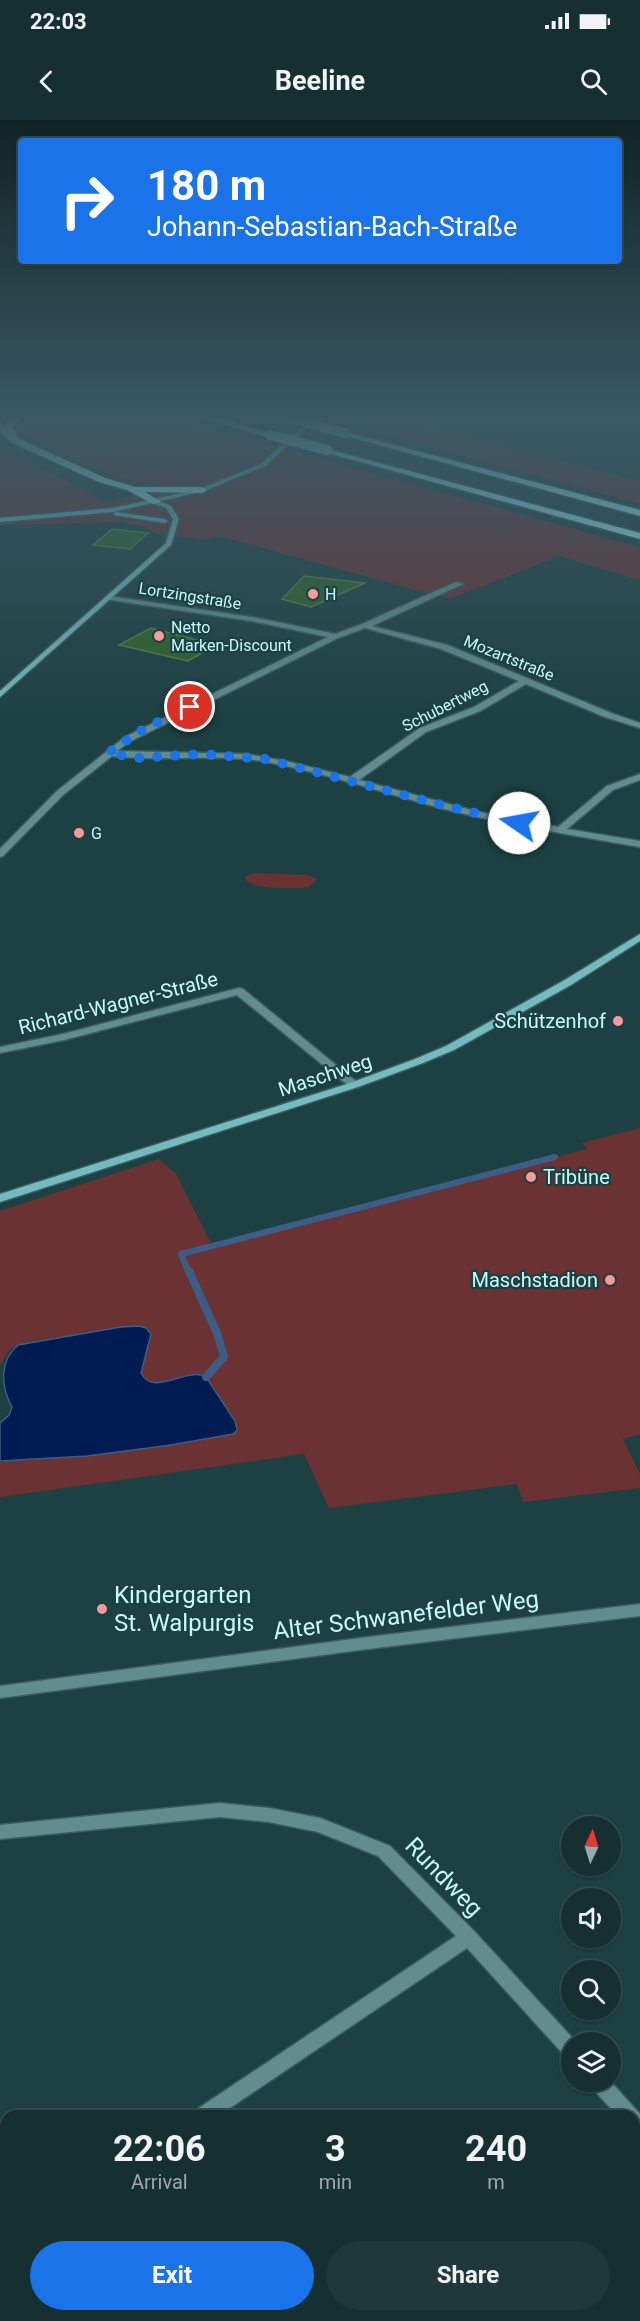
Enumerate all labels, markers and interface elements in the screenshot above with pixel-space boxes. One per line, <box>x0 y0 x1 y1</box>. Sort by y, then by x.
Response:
text: 22:03 <box>30 9 87 34</box>
icon: back <box>30 65 63 98</box>
text: Beeline <box>275 65 365 97</box>
icon: search <box>577 65 610 98</box>
text: 180 m <box>147 161 266 210</box>
icon: right <box>48 162 126 240</box>
text: Johann-Sebastian-Bach-Straße <box>147 211 517 243</box>
street label: Lortzingstraße <box>137 579 243 613</box>
place label: H <box>325 585 336 604</box>
marker: H <box>306 587 320 601</box>
place label: Netto Marken-Discount <box>171 618 292 655</box>
marker: Netto Marken-Discount <box>152 629 166 643</box>
street label: Mozartstraße <box>461 631 557 685</box>
street label: Schubertweg <box>399 676 491 736</box>
pin <box>164 681 215 732</box>
icon: arrive <box>173 690 206 723</box>
position arrow <box>487 791 551 855</box>
place label: G <box>91 824 102 843</box>
marker: G <box>72 826 86 840</box>
street label: Richard-Wagner-Straße <box>16 967 220 1039</box>
place label: Schützenhof <box>494 1009 606 1033</box>
marker: Schützenhof <box>611 1014 625 1028</box>
street label: Maschweg <box>275 1049 375 1101</box>
place label: Tribüne <box>543 1165 610 1189</box>
marker: Tribüne <box>524 1170 538 1184</box>
place label: Maschstadion <box>472 1268 598 1292</box>
marker: Maschstadion <box>603 1273 617 1287</box>
place label: Kindergarten St. Walpurgis <box>114 1581 255 1637</box>
street label: Alter Schwanefelder Weg <box>272 1585 540 1645</box>
marker: Kindergarten St. Walpurgis <box>95 1602 109 1616</box>
north arrow <box>561 1816 621 1876</box>
map controls <box>561 1816 621 2092</box>
street label: Rundweg <box>400 1832 488 1922</box>
button: sound <box>561 1888 621 1948</box>
button: search <box>561 1960 621 2020</box>
button: layers <box>561 2032 621 2092</box>
text: 22:06 <box>113 2128 206 2170</box>
text: 3 <box>325 2128 346 2170</box>
text: 240 <box>465 2128 527 2170</box>
text: Arrival <box>131 2170 188 2194</box>
text: min <box>319 2170 352 2194</box>
text: m <box>487 2170 505 2194</box>
button: Exit <box>30 2241 314 2310</box>
button: Share <box>326 2241 610 2310</box>

